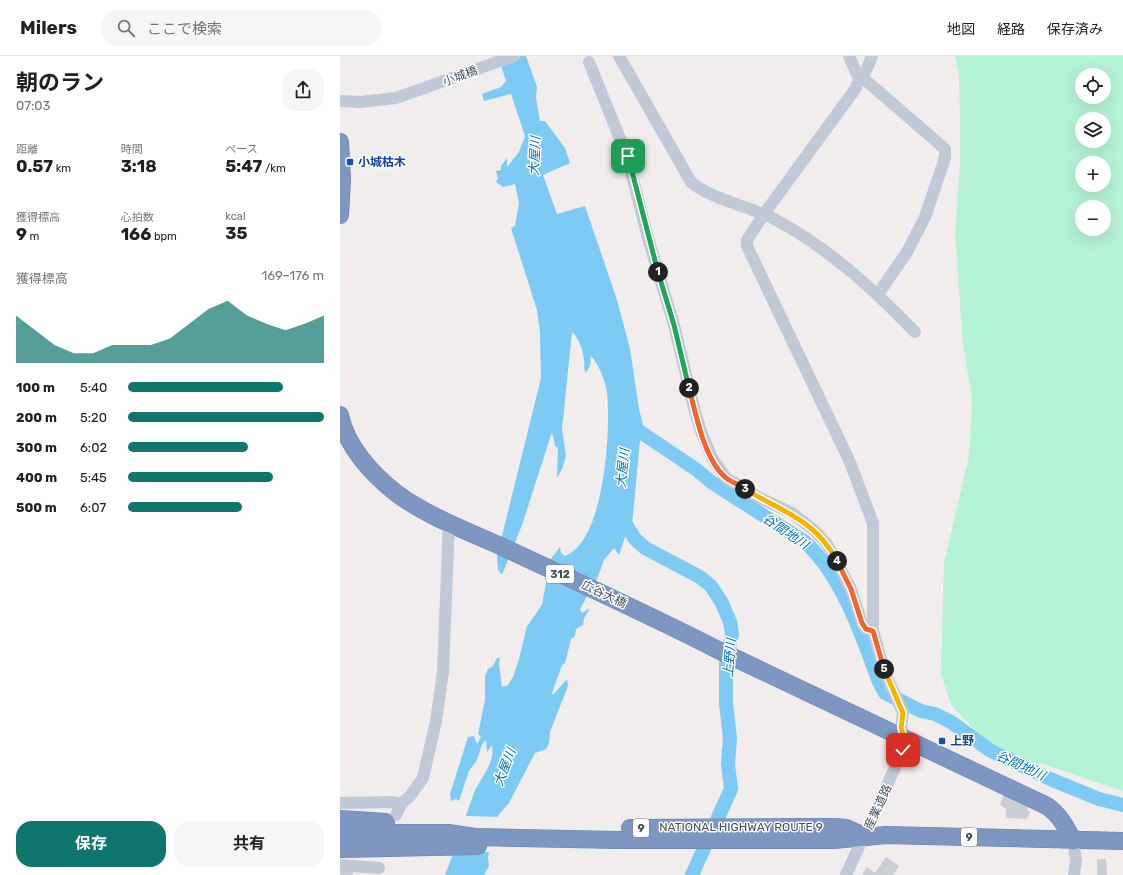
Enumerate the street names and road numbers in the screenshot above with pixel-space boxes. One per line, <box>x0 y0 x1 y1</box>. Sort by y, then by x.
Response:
street label: 小城橋 <box>441 63 479 89</box>
road number: 312 <box>546 565 574 583</box>
street label: 広谷大橋 <box>579 578 629 610</box>
street label: 産業道路 <box>862 782 894 832</box>
road number: 9 <box>633 819 649 837</box>
street label: NATIONAL HIGHWAY ROUTE 9 <box>659 820 823 834</box>
road number: 9 <box>961 828 977 846</box>

